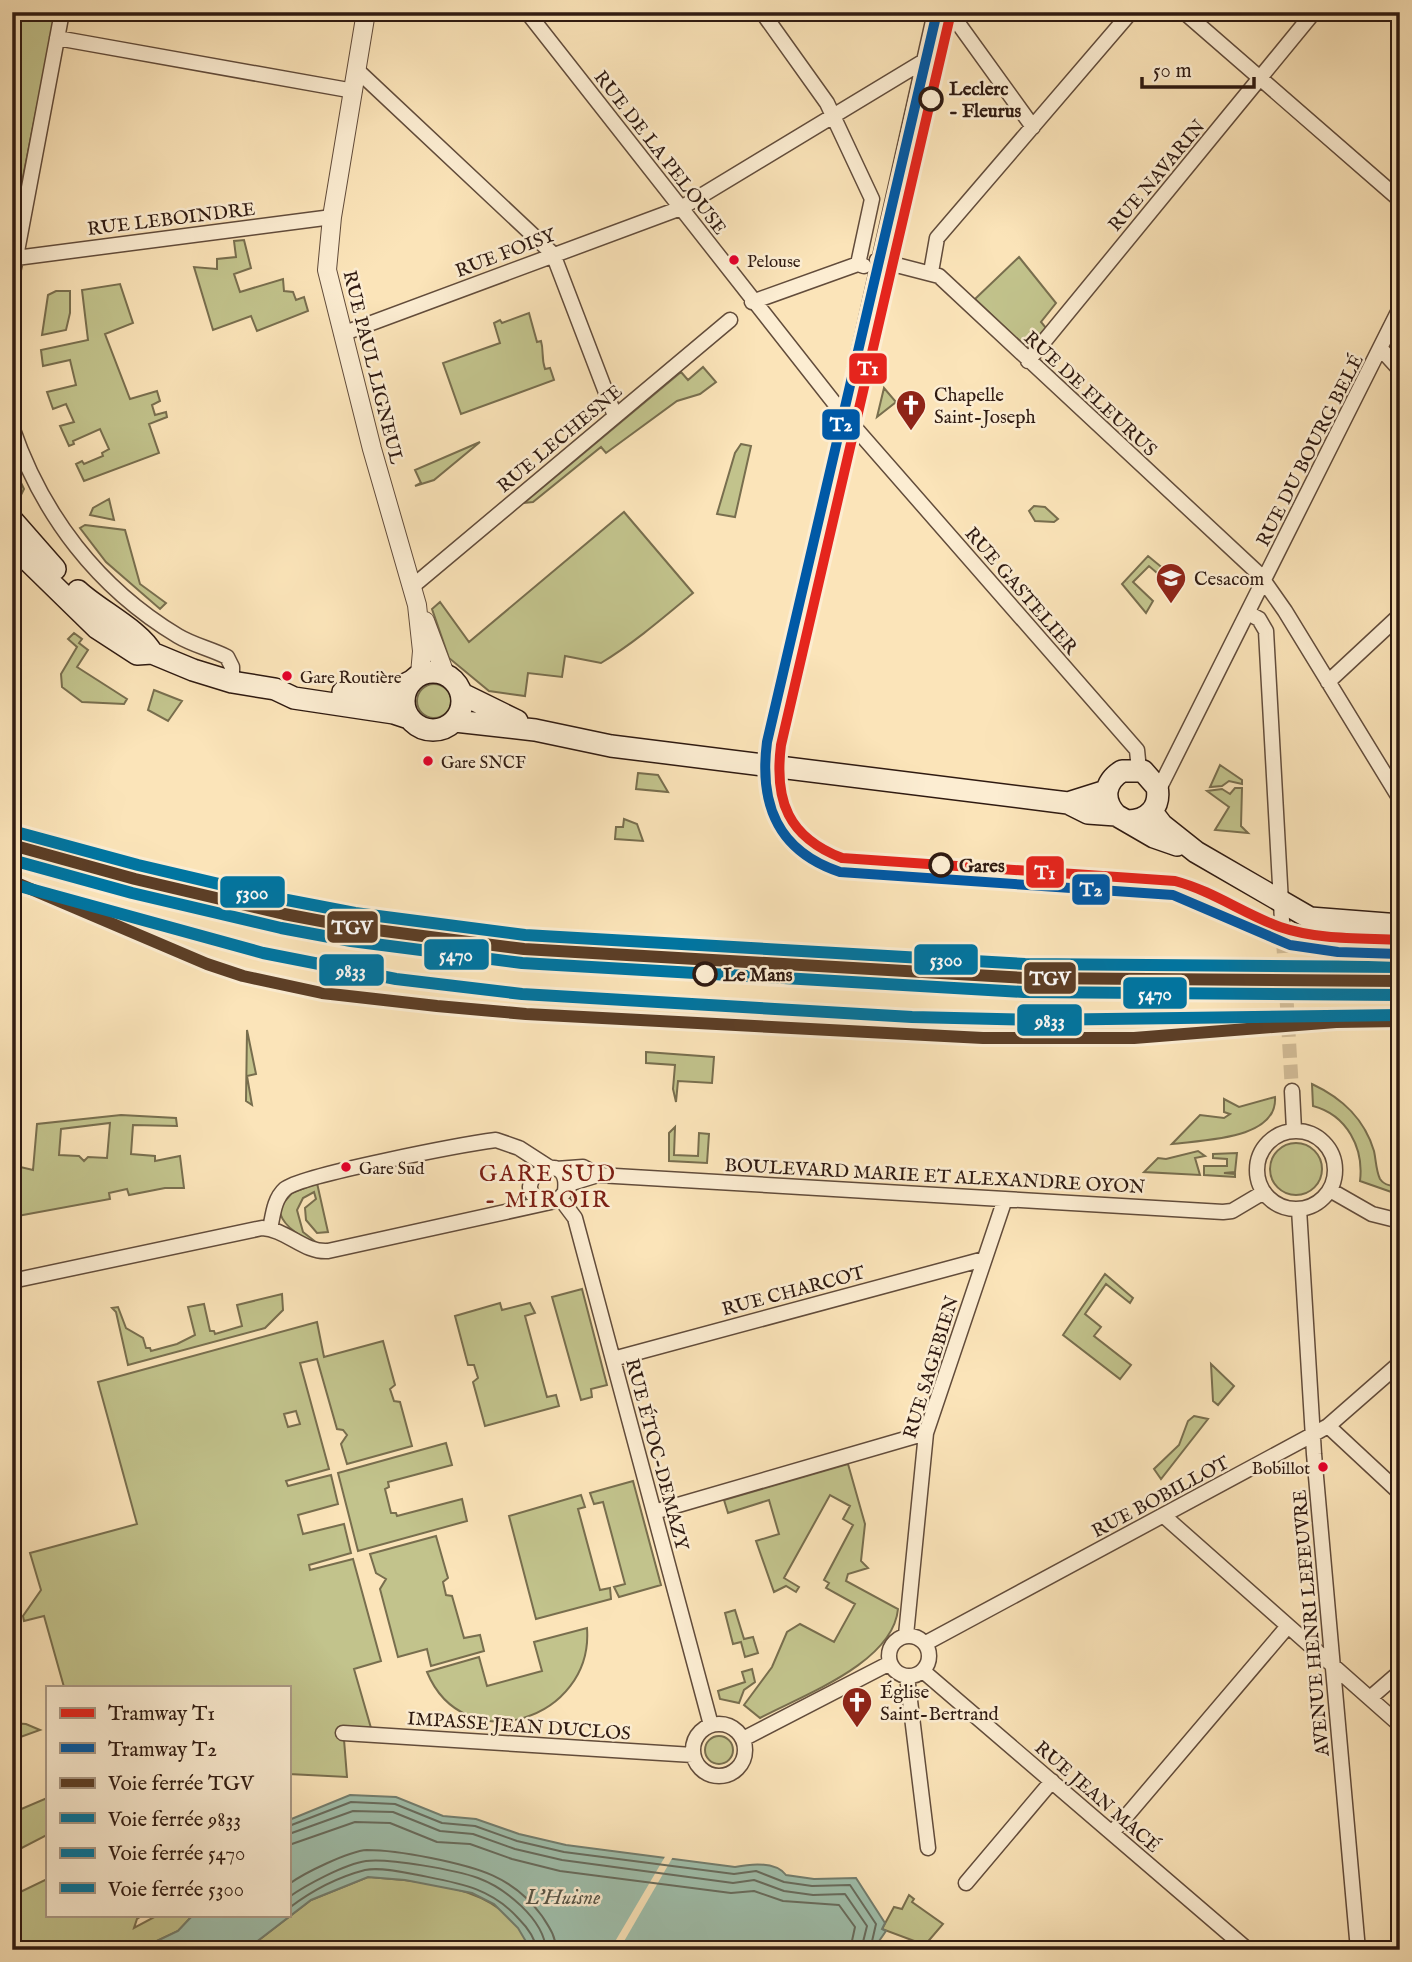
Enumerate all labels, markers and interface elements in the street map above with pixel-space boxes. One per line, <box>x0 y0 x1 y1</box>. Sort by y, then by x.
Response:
scale bar <box>1142 46 1254 90</box>
text: 50 m <box>1153 58 1192 85</box>
street label: RUE DE LA PELOUSE <box>588 66 731 240</box>
place label: Leclerc - Fleurus <box>949 78 1022 124</box>
marker: Leclerc - Fleurus <box>919 87 943 111</box>
street label: RUE NAVARIN <box>1104 116 1211 237</box>
street label: RUE LEBOINDRE <box>86 198 257 242</box>
street label: RUE FOISY <box>452 223 560 284</box>
place label: Pelouse <box>747 252 801 273</box>
marker: Pelouse <box>727 253 741 267</box>
street label: RUE PAUL LIGNEUL <box>336 268 408 467</box>
street label: RUE DE FLEURUS <box>1018 327 1161 462</box>
street label: RUE DU BOURG BELÉ <box>1251 350 1370 551</box>
line badge: T1 <box>848 352 888 385</box>
text: T1 <box>857 358 878 382</box>
street label: RUE LECHESNE <box>493 380 628 499</box>
place label: Chapelle Saint-Joseph <box>934 384 1036 430</box>
church icon: Chapelle Saint-Joseph <box>894 388 928 432</box>
line badge: T2 <box>821 408 861 441</box>
text: T2 <box>829 414 852 438</box>
street label: RUE GASTELIER <box>959 523 1083 660</box>
school or university icon: Cesacom <box>1154 561 1188 605</box>
place label: Cesacom <box>1194 568 1265 592</box>
place label: Gare Routière <box>300 668 402 689</box>
marker: Gare Routière <box>280 669 294 683</box>
place label: Gare SNCF <box>441 753 526 774</box>
marker: Gare SNCF <box>421 754 435 768</box>
marker: Gares <box>929 853 953 877</box>
place label: Gares <box>959 855 1005 879</box>
line badge: T1 <box>1025 855 1065 889</box>
text: T1 <box>1034 862 1055 886</box>
line badge: T2 <box>1071 873 1111 906</box>
line badge: 5300 <box>219 875 286 909</box>
text: T2 <box>1079 879 1102 903</box>
text: 5300 <box>236 882 268 906</box>
line badge: TGV <box>326 910 379 944</box>
text: TGV <box>330 917 374 941</box>
line badge: 5470 <box>423 938 490 971</box>
line badge: 5300 <box>913 943 979 976</box>
text: 5470 <box>439 944 473 968</box>
text: 5300 <box>930 949 962 973</box>
line badge: 9833 <box>318 953 385 987</box>
text: 9833 <box>335 960 366 984</box>
line badge: TGV <box>1023 961 1077 995</box>
marker: Le Mans <box>693 962 717 986</box>
place label: Le Mans <box>723 964 793 988</box>
text: TGV <box>1028 968 1072 992</box>
line badge: 5470 <box>1122 976 1188 1010</box>
text: 5470 <box>1138 983 1172 1007</box>
line badge: 9833 <box>1016 1003 1083 1037</box>
text: 9833 <box>1034 1010 1065 1034</box>
street label: BOULEVARD MARIE ET ALEXANDRE OYON <box>724 1154 1146 1200</box>
place label: Gare Sud <box>359 1159 425 1180</box>
marker: Gare Sud <box>339 1160 353 1174</box>
district label: GARE SUD - MIROIR <box>479 1160 617 1215</box>
street label: RUE CHARCOT <box>719 1261 868 1323</box>
street label: RUE SAGEBIEN <box>899 1293 965 1442</box>
street label: RUE ÉTOC-DEMAZY <box>619 1356 694 1554</box>
street label: RUE BOBILLOT <box>1088 1451 1234 1544</box>
place label: Bobillot <box>1252 1459 1310 1480</box>
marker: Bobillot <box>1316 1460 1330 1474</box>
street label: AVENUE HENRI LEFEUVRE <box>1288 1488 1336 1758</box>
place label: Église Saint-Bertrand <box>880 1680 1000 1727</box>
church icon: Église Saint-Bertrand <box>840 1685 874 1729</box>
legend <box>46 1686 290 1916</box>
text: Tramway T1 <box>108 1701 215 1728</box>
street label: IMPASSE JEAN DUCLOS <box>406 1707 631 1747</box>
street label: RUE JEAN MACÉ <box>1029 1736 1165 1859</box>
text: Tramway T2 <box>108 1737 217 1764</box>
text: Voie ferrée TGV <box>107 1771 255 1798</box>
text: Voie ferrée 9833 <box>107 1807 241 1834</box>
text: Voie ferrée 5470 <box>107 1841 245 1868</box>
text: Voie ferrée 5300 <box>107 1877 244 1904</box>
water label: L'Huisne <box>525 1885 600 1912</box>

